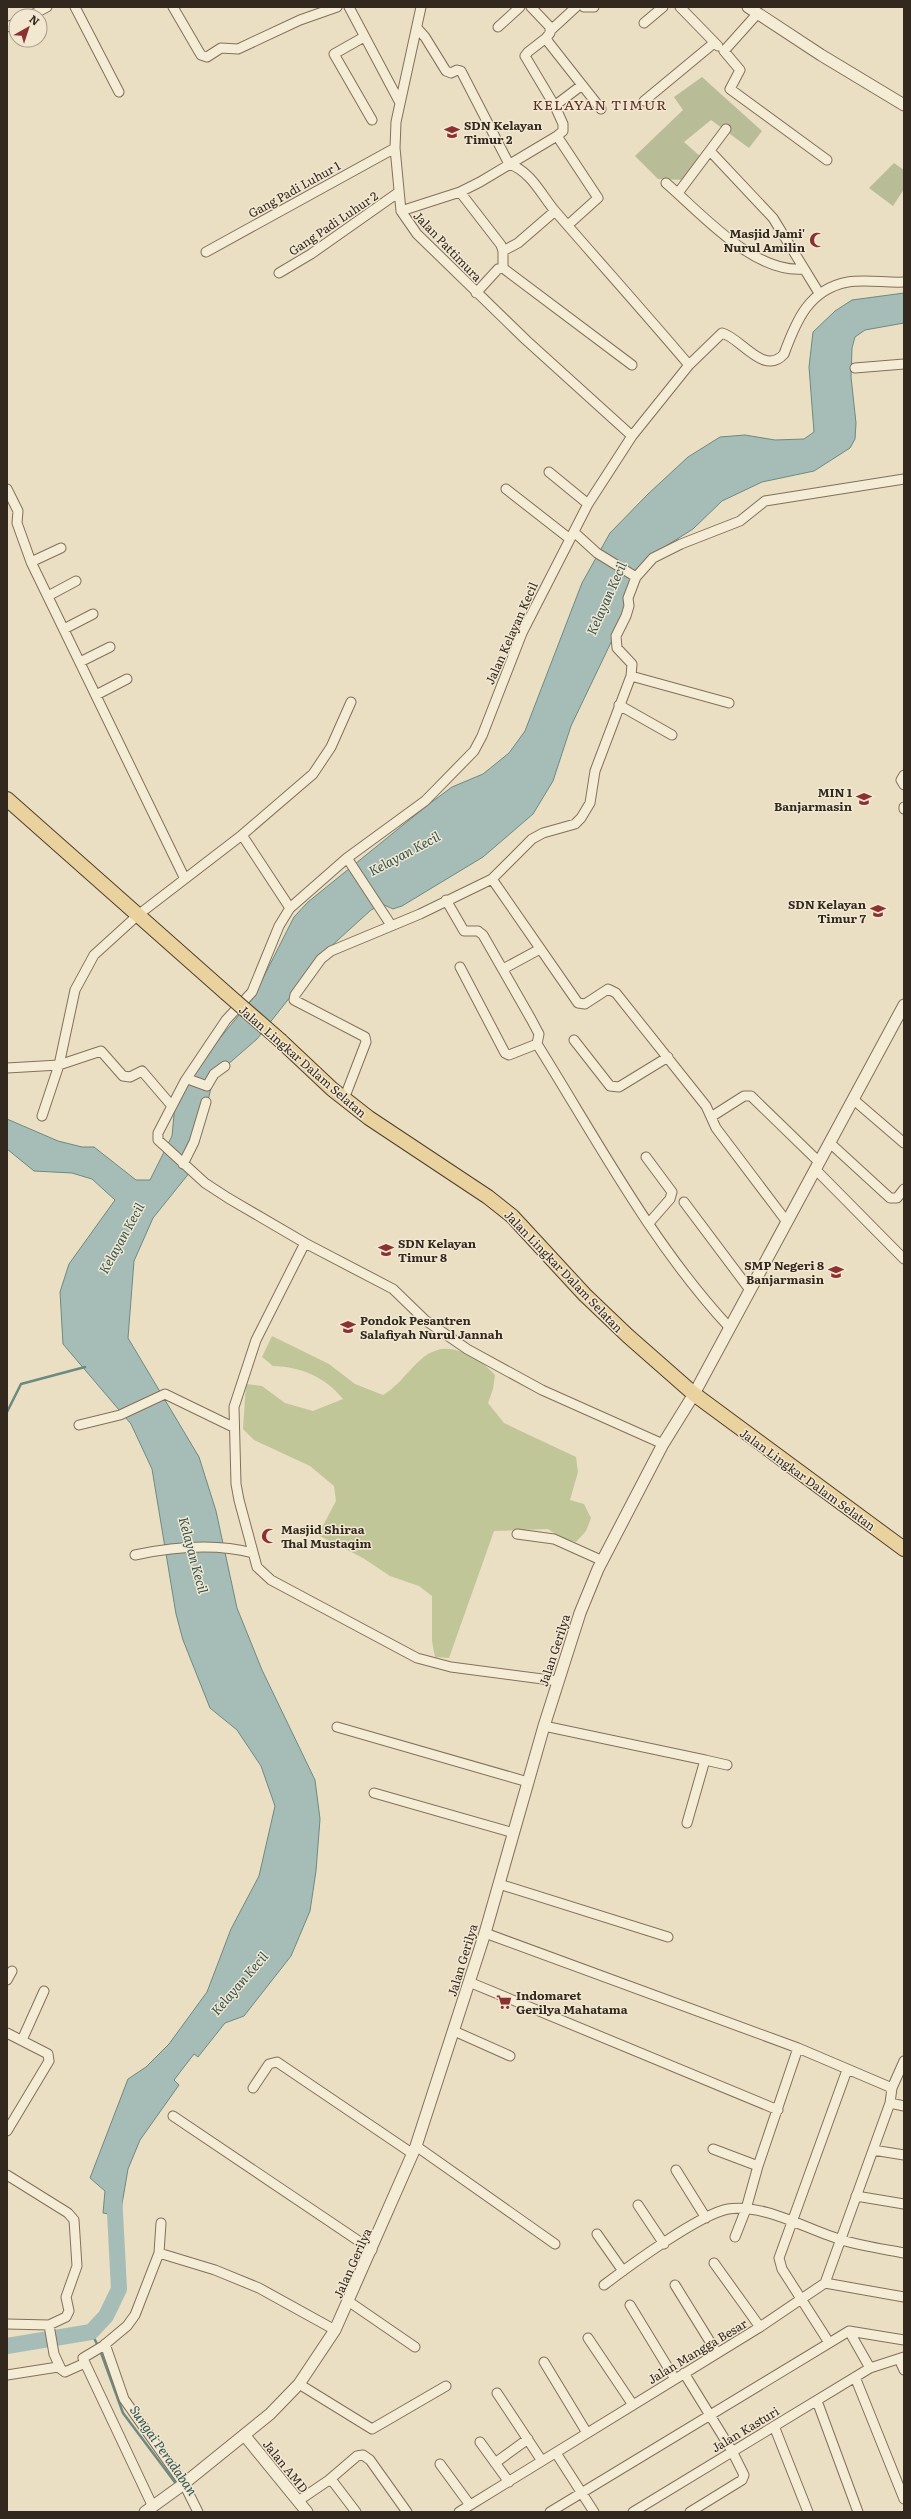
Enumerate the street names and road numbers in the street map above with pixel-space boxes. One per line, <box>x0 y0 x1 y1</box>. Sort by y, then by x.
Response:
street label: Gang Padi Luhur 1 <box>245 156 343 222</box>
street label: Gang Padi Luhur 2 <box>285 186 381 260</box>
street label: Jalan Pattimura <box>410 207 487 286</box>
street label: Jalan Kelayan Kecil <box>480 579 542 687</box>
street label: Jalan Lingkar Dalam Selatan <box>235 1001 371 1122</box>
street label: Jalan Lingkar Dalam Selatan <box>501 1206 627 1336</box>
street label: Jalan Lingkar Dalam Selatan <box>736 1424 880 1534</box>
street label: Jalan Gerilya <box>534 1611 574 1688</box>
street label: Jalan Gerilya <box>442 1921 482 1999</box>
street label: Jalan Gerilya <box>329 2225 376 2301</box>
street label: Jalan Mangga Besar <box>644 2314 750 2388</box>
street label: Jalan Kasturi <box>708 2402 782 2456</box>
street label: Jalan AMD <box>259 2436 313 2496</box>

